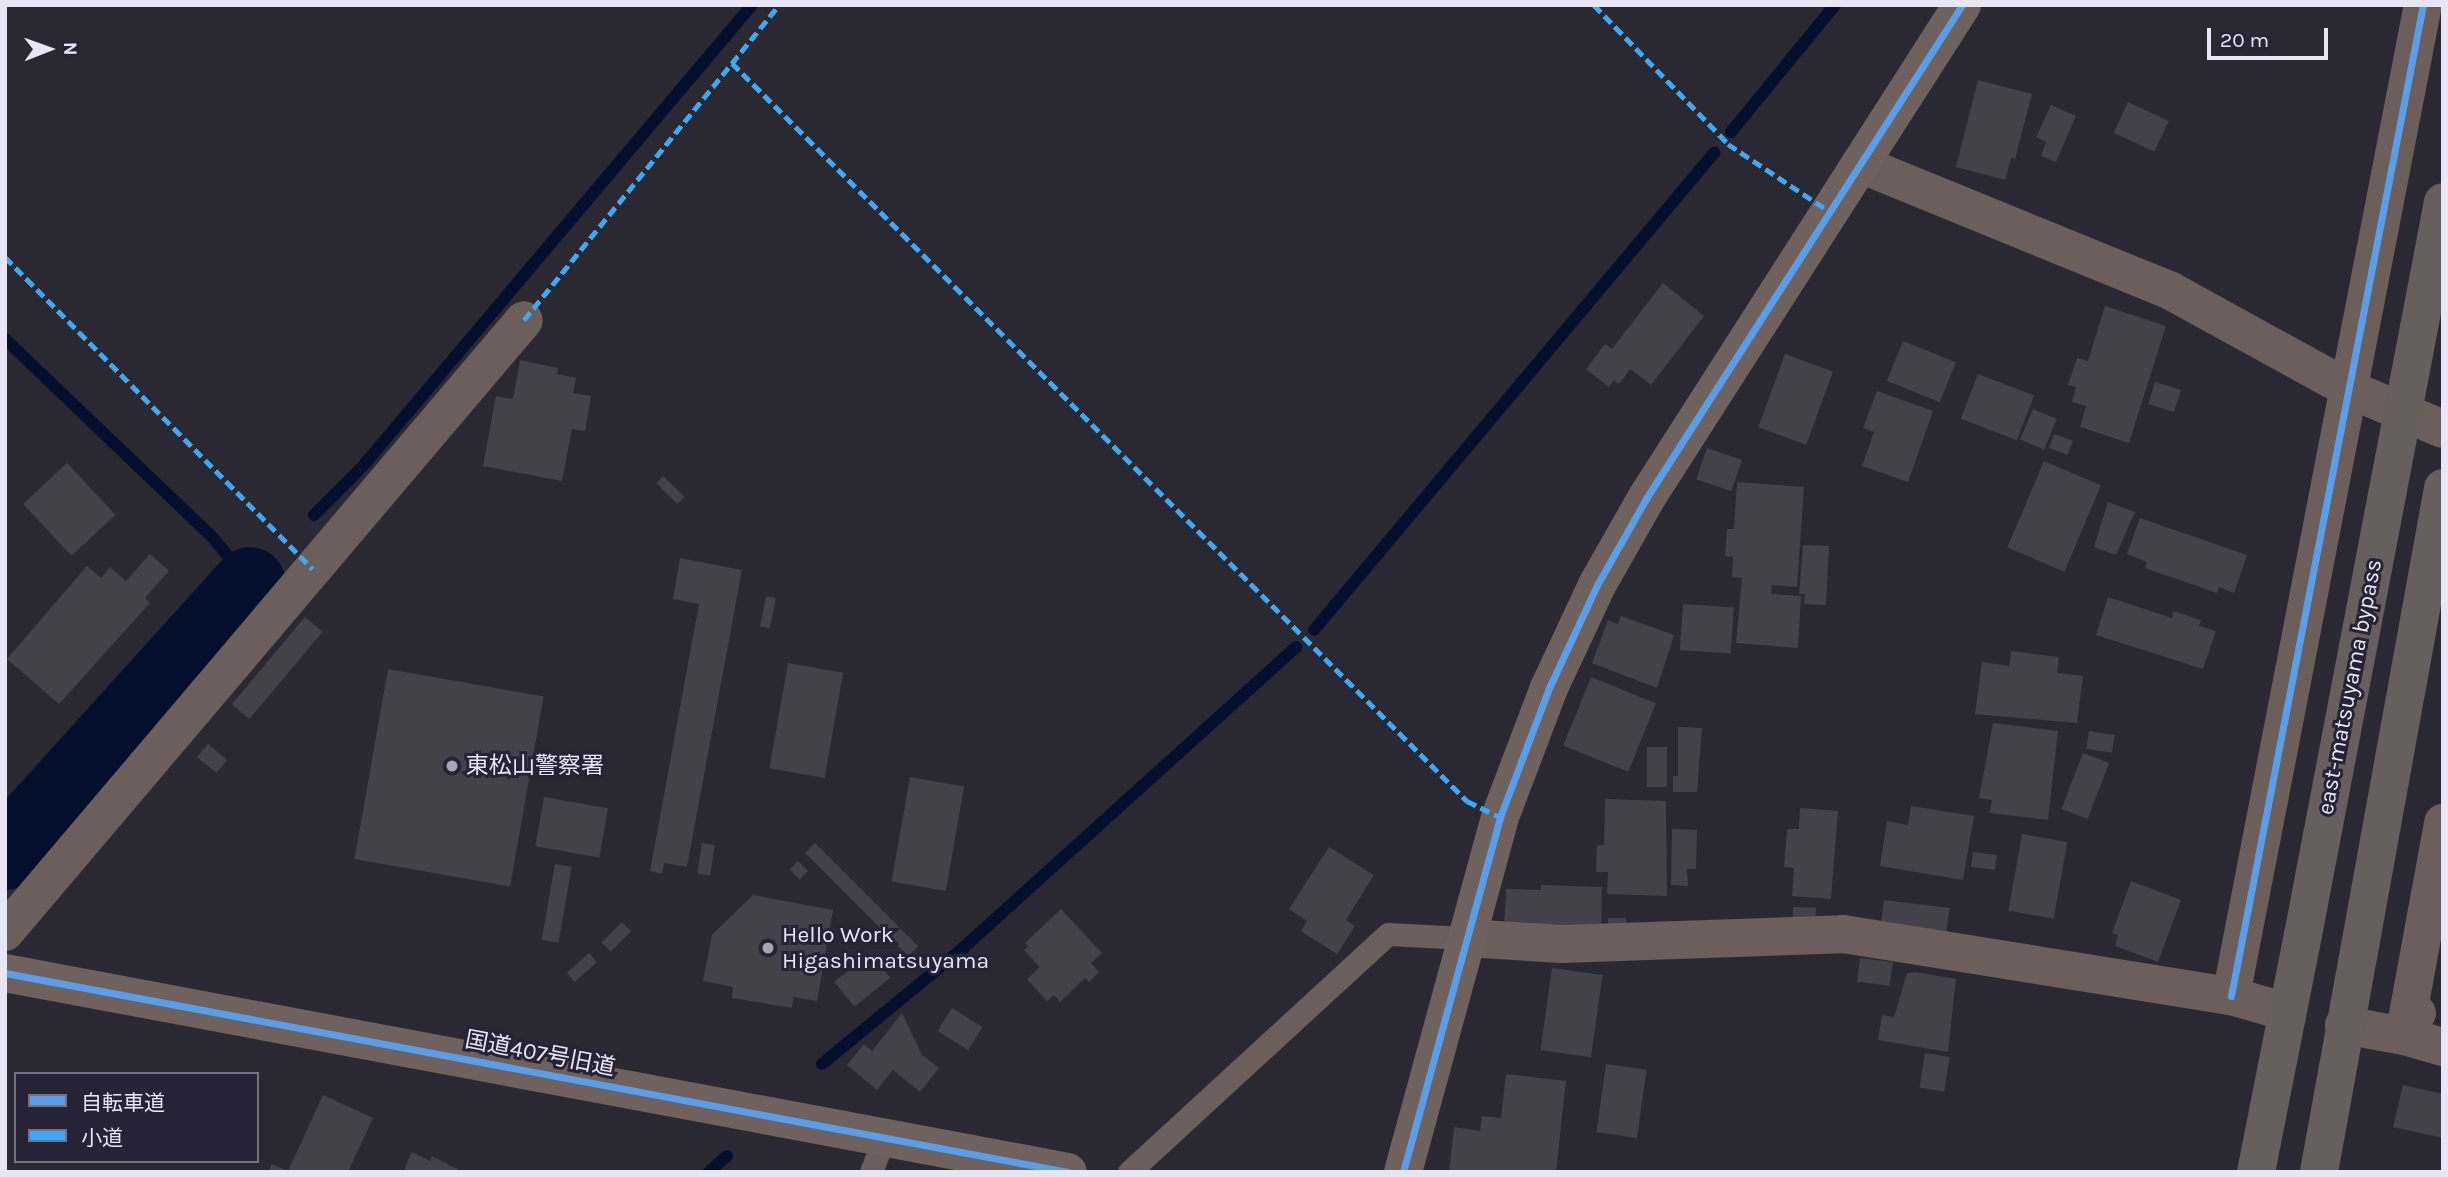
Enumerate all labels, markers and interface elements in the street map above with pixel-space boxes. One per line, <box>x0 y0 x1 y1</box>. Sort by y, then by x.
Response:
north arrow <box>14 14 84 84</box>
scale bar <box>2210 14 2331 58</box>
text: 20 m <box>2220 28 2269 52</box>
text: N <box>59 42 81 56</box>
street label: east-matsuyama bypass <box>2312 557 2388 817</box>
place label: 東松山警察署 <box>466 752 604 780</box>
marker: 東松山警察署 <box>444 758 460 774</box>
place label: Hello Work Higashimatsuyama <box>782 921 989 975</box>
marker: Hello Work Higashimatsuyama <box>760 940 776 956</box>
street label: 国道407号旧道 <box>463 1026 617 1082</box>
legend <box>14 1072 259 1163</box>
text: 自転車道 <box>81 1091 165 1115</box>
text: 小道 <box>81 1126 123 1150</box>

